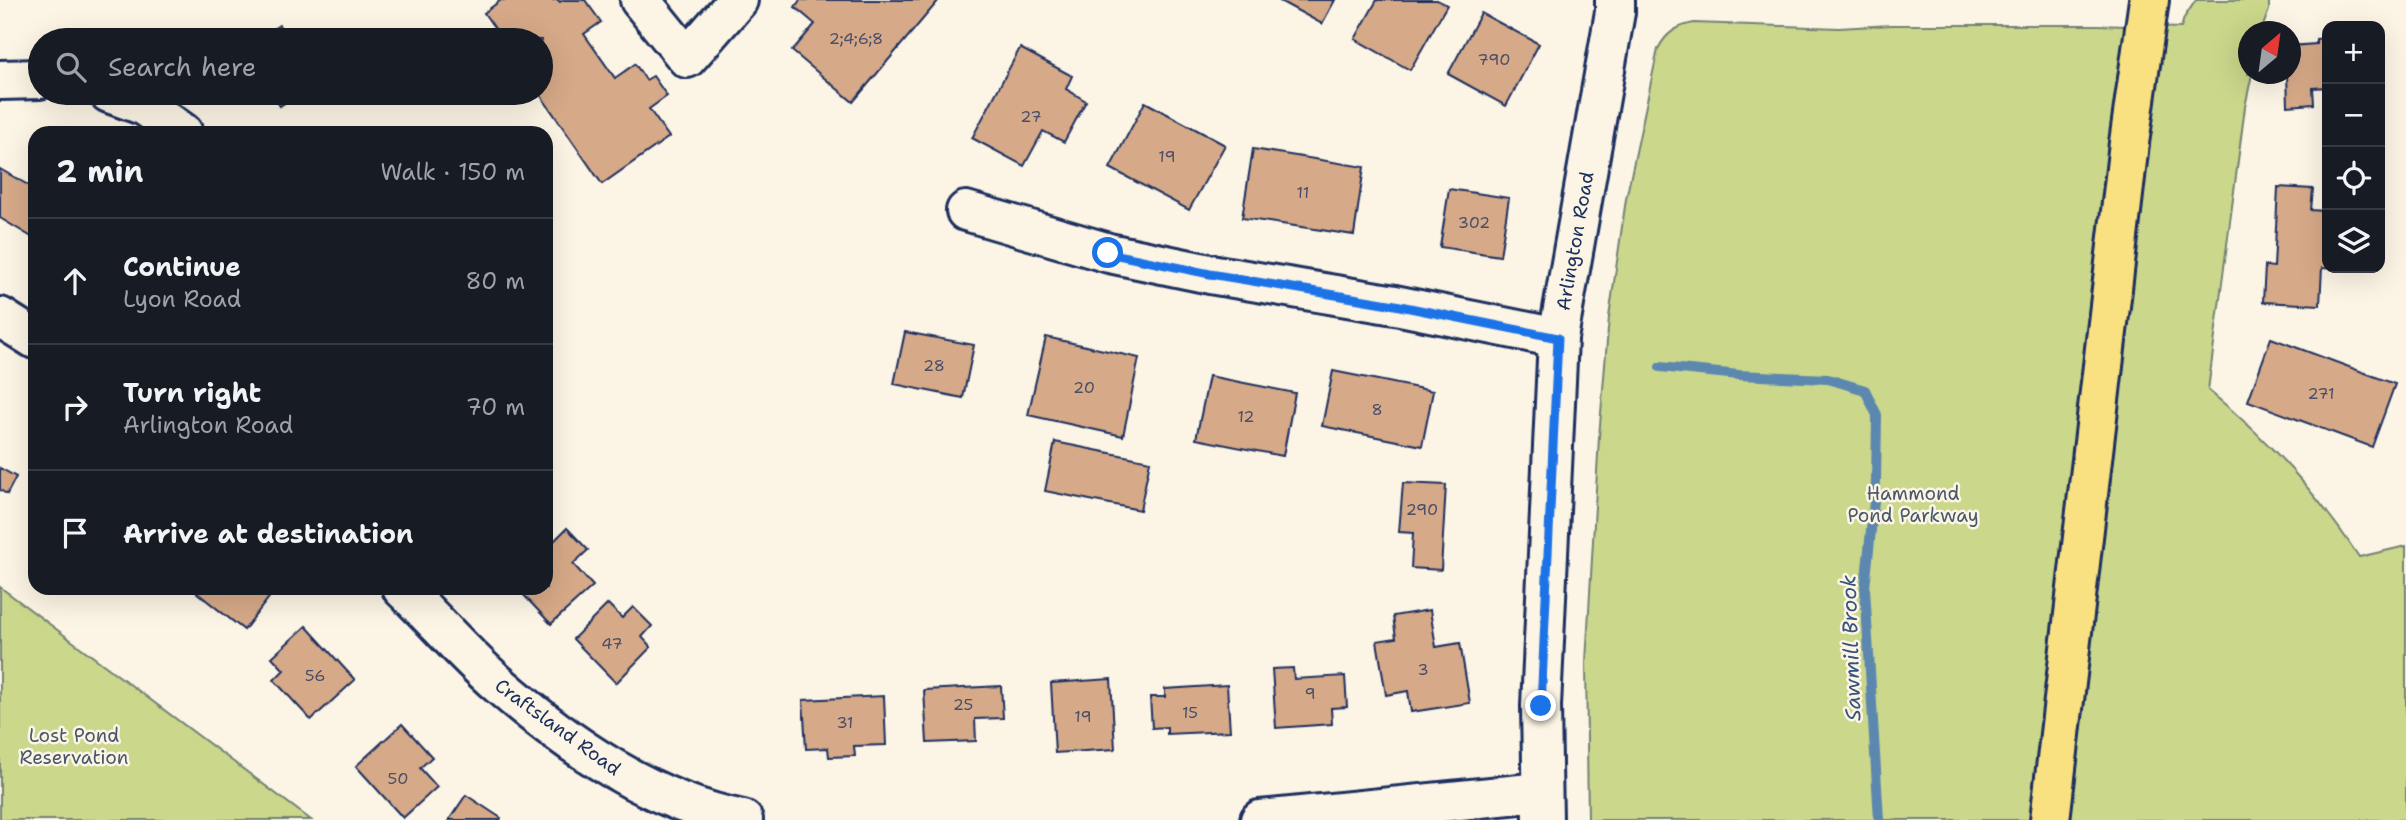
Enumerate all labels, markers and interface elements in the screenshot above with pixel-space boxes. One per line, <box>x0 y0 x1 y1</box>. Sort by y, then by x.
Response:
north arrow <box>2238 21 2301 84</box>
map controls <box>2322 21 2385 273</box>
button: + <box>2322 21 2385 84</box>
search box <box>28 28 553 105</box>
house number: 2;4;6;8 <box>829 28 883 49</box>
icon: search <box>52 48 90 86</box>
text: Search here <box>108 49 257 84</box>
house number: 790 <box>1478 49 1510 70</box>
button: − <box>2322 84 2385 147</box>
house number: 27 <box>1020 106 1042 127</box>
house number: 19 <box>1158 146 1176 167</box>
button: locate <box>2322 147 2385 210</box>
text: 2 min <box>56 151 143 192</box>
text: Walk · 150 m <box>380 157 525 187</box>
street label: Arlington Road <box>1550 170 1600 312</box>
house number: 11 <box>1297 182 1309 203</box>
button: layers <box>2322 210 2385 273</box>
house number: 302 <box>1458 212 1490 233</box>
route start <box>1092 237 1123 268</box>
text: Continue <box>123 249 241 284</box>
icon: ahead <box>56 262 94 300</box>
text: 80 m <box>466 266 525 296</box>
text: Lyon Road <box>123 284 241 314</box>
house number: 28 <box>923 355 945 376</box>
text: Turn right <box>123 375 261 410</box>
house number: 20 <box>1073 377 1095 398</box>
house number: 271 <box>2307 383 2335 404</box>
icon: right <box>56 388 94 426</box>
text: 70 m <box>466 392 525 422</box>
house number: 8 <box>1371 399 1383 420</box>
house number: 12 <box>1237 406 1255 427</box>
text: Arlington Road <box>123 410 293 440</box>
park label: Hammond Pond Parkway <box>1847 481 1979 528</box>
house number: 290 <box>1406 499 1438 520</box>
icon: arrive <box>56 514 94 552</box>
text: Arrive at destination <box>123 516 413 551</box>
water label: Sawmill Brook <box>1834 574 1868 722</box>
house number: 47 <box>601 633 623 654</box>
house number: 3 <box>1417 659 1429 680</box>
house number: 56 <box>305 665 325 686</box>
street label: Craftsland Road <box>490 673 626 781</box>
house number: 9 <box>1304 683 1316 704</box>
route end <box>1525 690 1556 721</box>
house number: 25 <box>953 694 973 715</box>
house number: 15 <box>1182 702 1198 723</box>
house number: 19 <box>1074 706 1092 727</box>
house number: 31 <box>836 712 854 733</box>
park label: Lost Pond Reservation <box>20 723 128 770</box>
house number: 50 <box>388 768 408 789</box>

